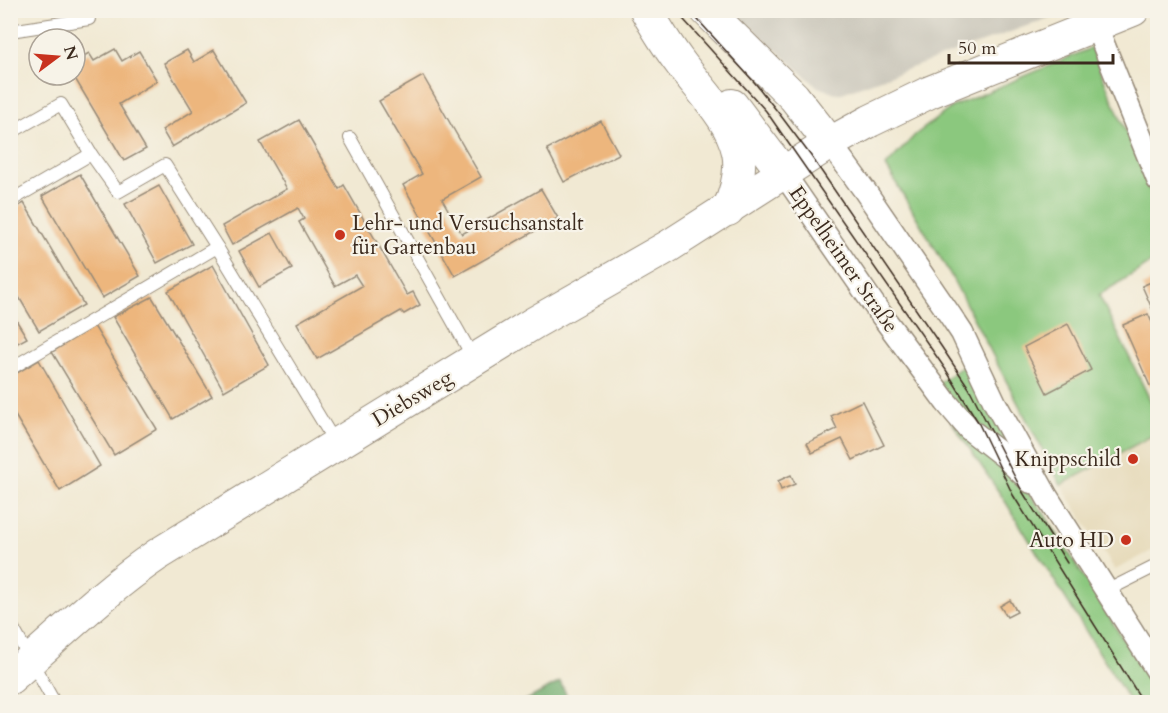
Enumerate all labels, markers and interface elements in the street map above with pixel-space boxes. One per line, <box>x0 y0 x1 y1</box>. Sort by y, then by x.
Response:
north arrow <box>27 27 87 87</box>
scale bar <box>949 27 1112 65</box>
text: 50 m <box>958 36 997 61</box>
text: N <box>58 43 83 63</box>
street label: Eppelheimer Straße <box>782 180 905 339</box>
place label: Lehr- und Versuchsanstalt für Gartenbau <box>352 209 584 262</box>
marker: Lehr- und Versuchsanstalt für Gartenbau <box>333 228 347 242</box>
street label: Diebsweg <box>367 363 458 434</box>
place label: Knippschild <box>1015 445 1121 474</box>
marker: Knippschild <box>1126 452 1140 466</box>
place label: Auto HD <box>1029 526 1114 555</box>
marker: Auto HD <box>1119 533 1133 547</box>

